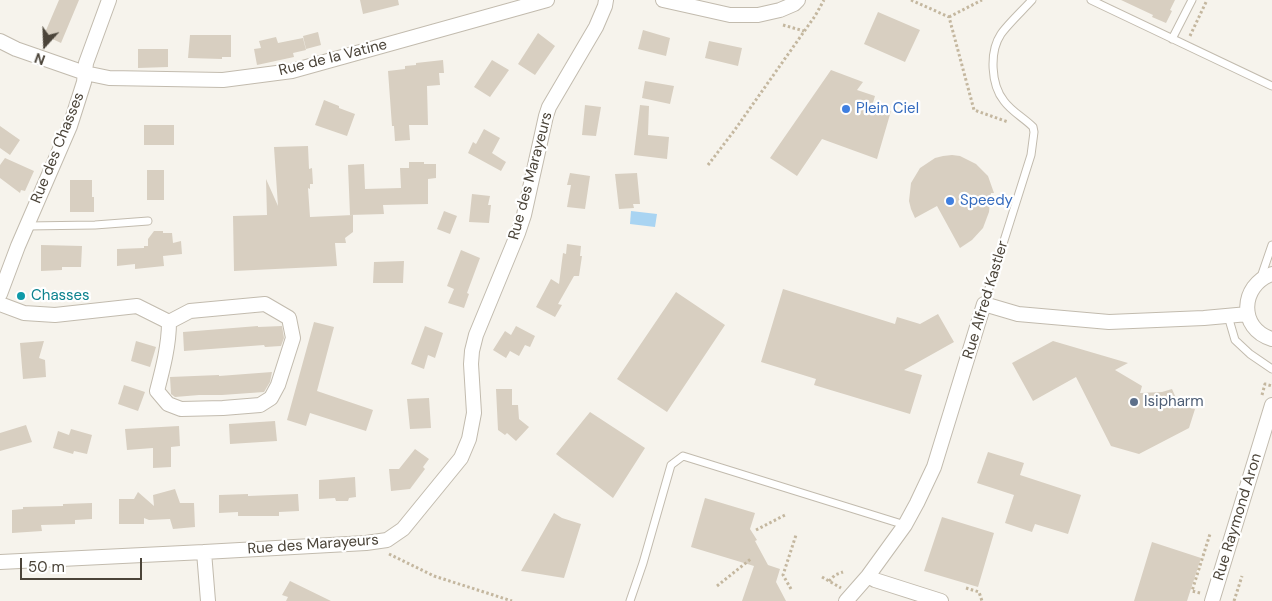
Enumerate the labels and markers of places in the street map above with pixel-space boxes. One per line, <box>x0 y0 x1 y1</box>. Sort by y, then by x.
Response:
place label: Plein Ciel <box>856 100 919 118</box>
marker: Plein Ciel <box>840 103 852 115</box>
place label: Speedy <box>960 192 1013 210</box>
marker: Speedy <box>944 195 956 207</box>
place label: Chasses <box>31 287 90 305</box>
marker: Chasses <box>15 290 27 302</box>
place label: Isipharm <box>1144 393 1204 411</box>
marker: Isipharm <box>1128 396 1140 408</box>

